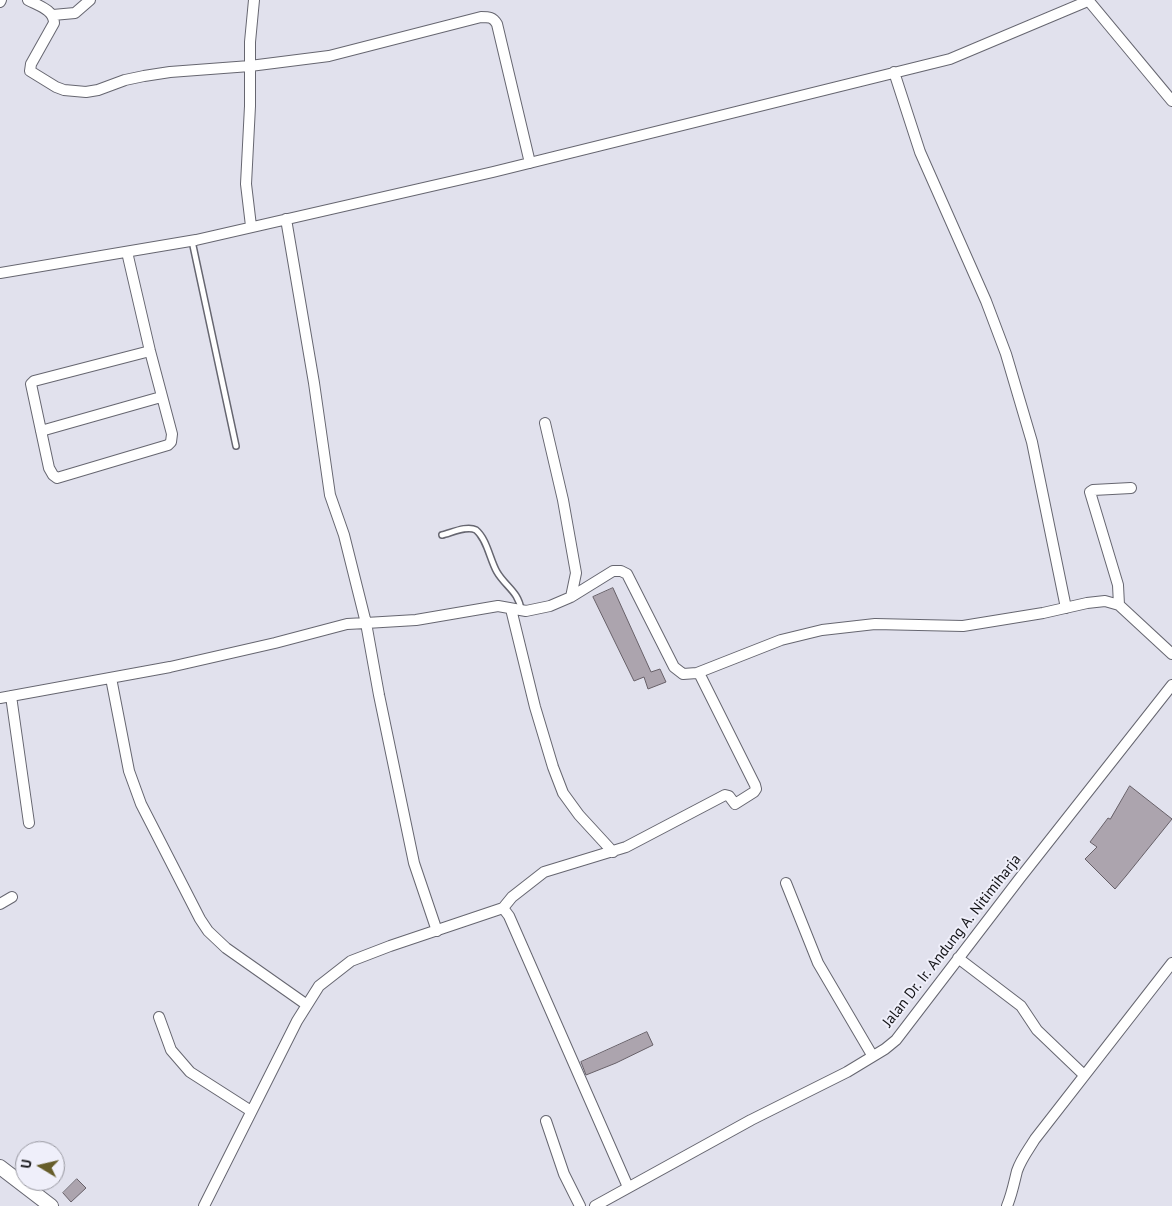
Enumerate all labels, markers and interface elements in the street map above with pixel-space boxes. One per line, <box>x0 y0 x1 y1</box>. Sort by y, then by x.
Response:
street label: Jalan Dr. Ir. Andung A. Nitimiharja <box>879 851 1025 1031</box>
north arrow <box>15 1141 65 1191</box>
text: U <box>17 1158 36 1170</box>

